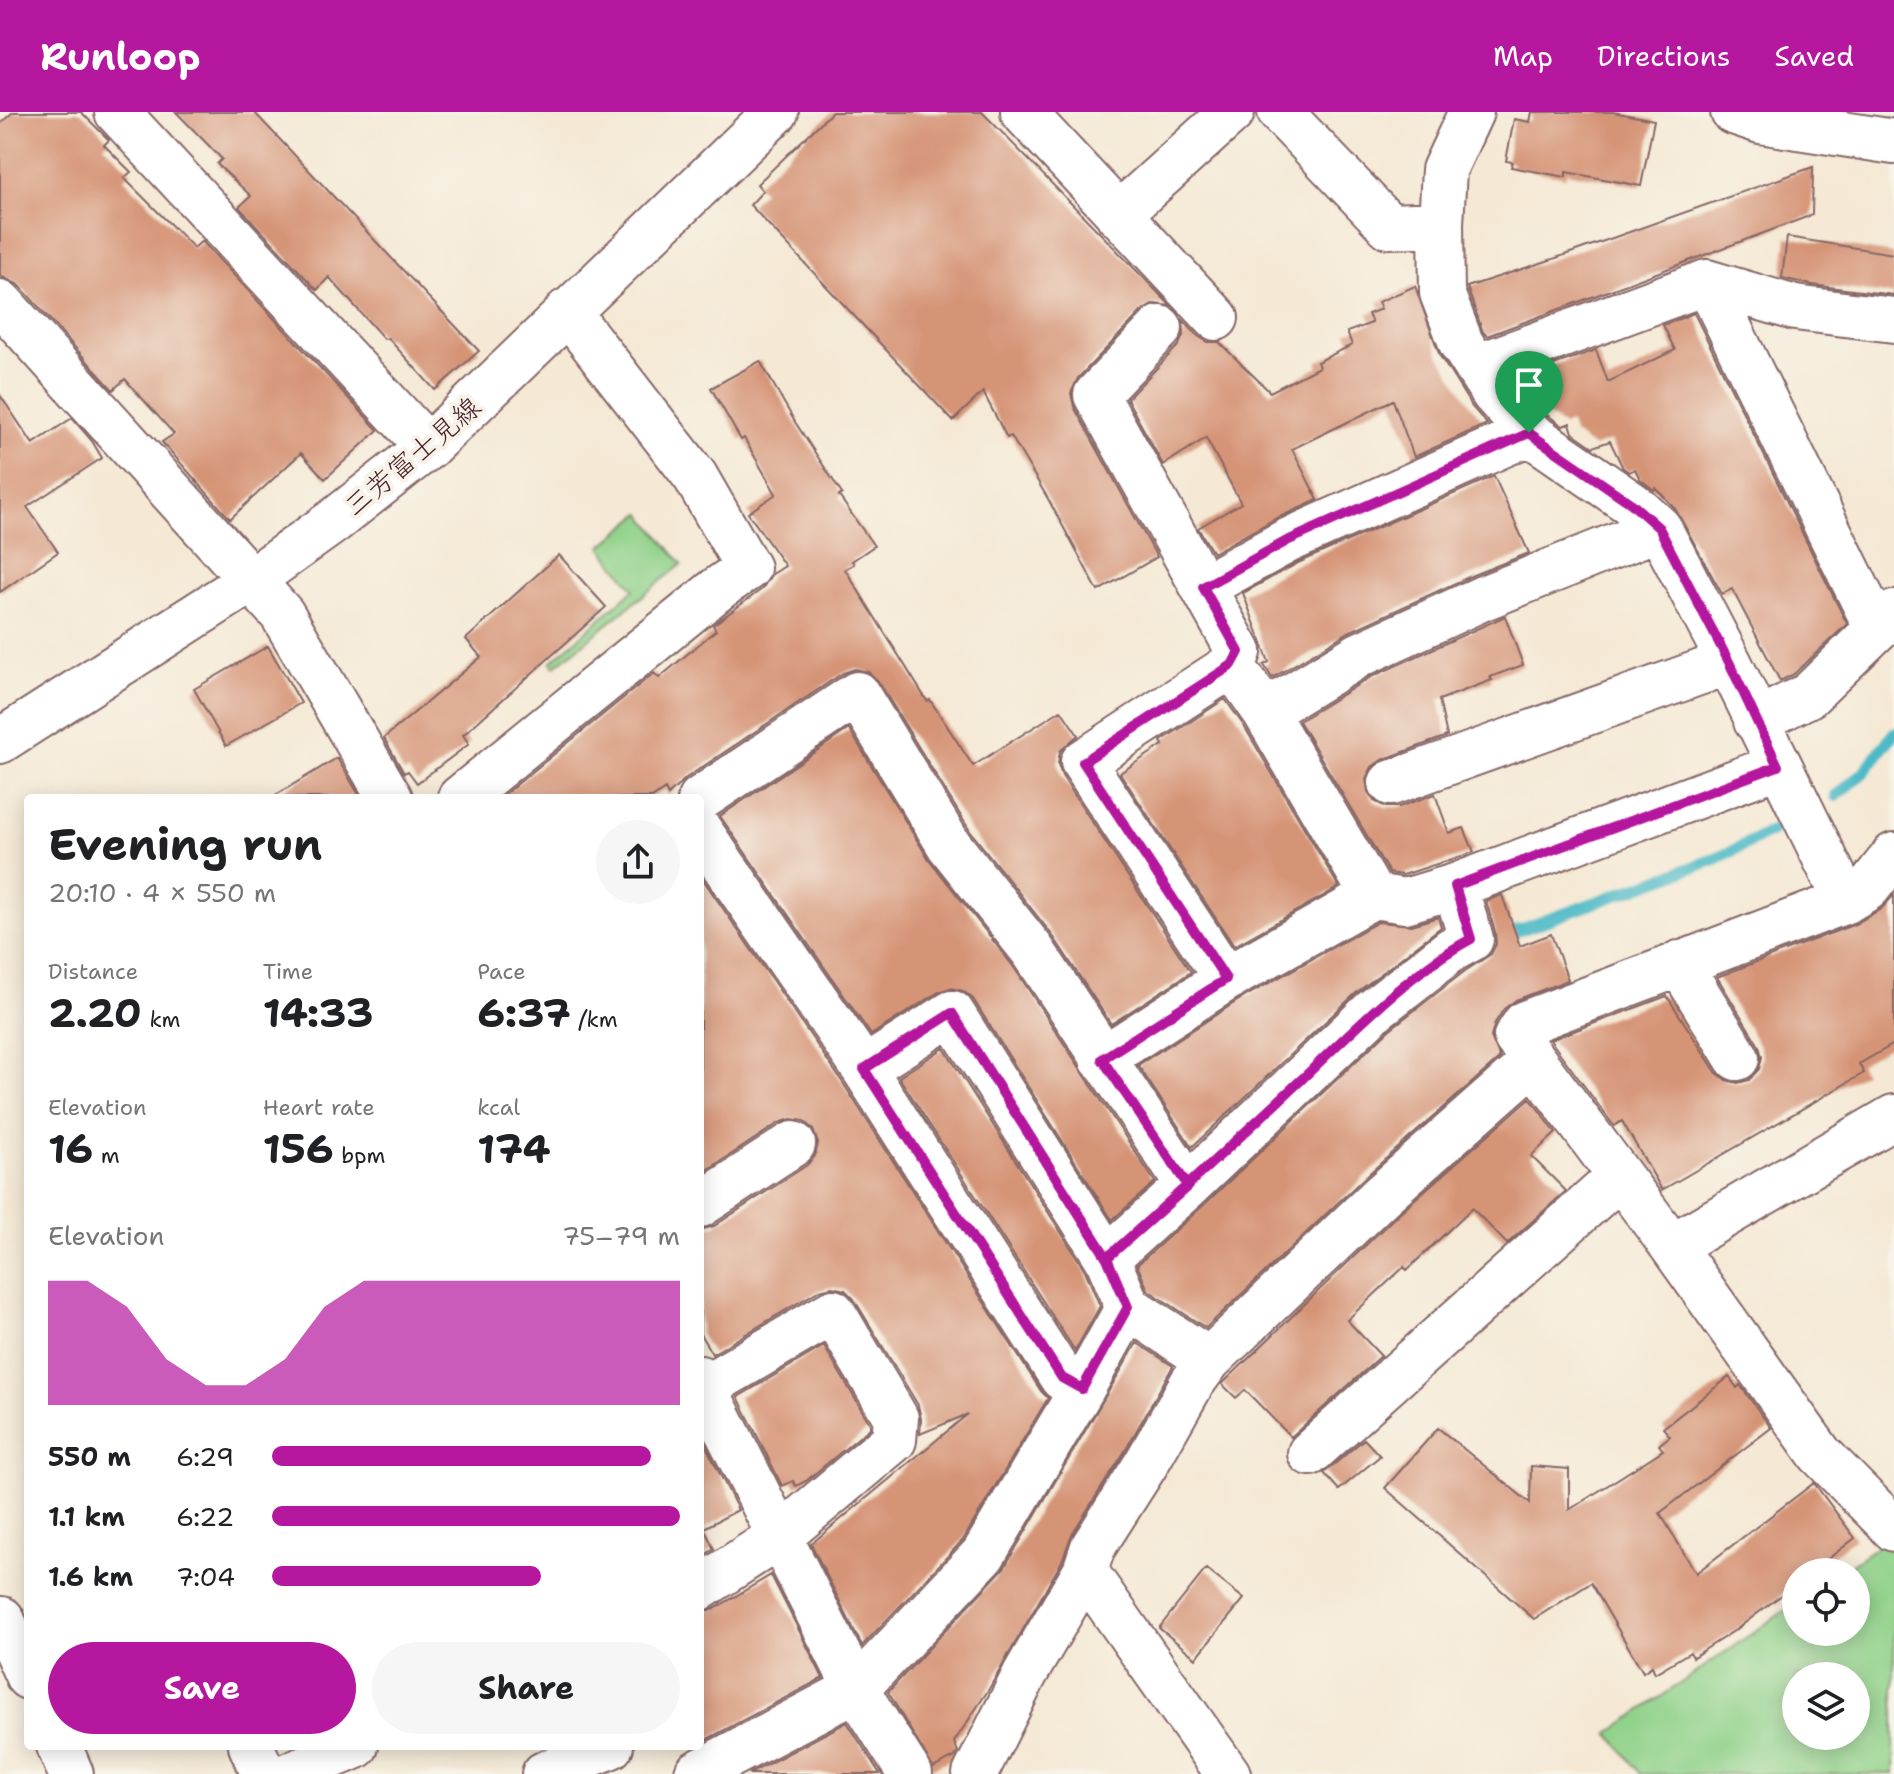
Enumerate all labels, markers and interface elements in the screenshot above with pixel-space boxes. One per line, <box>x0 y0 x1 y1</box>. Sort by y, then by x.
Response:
text: Runloop <box>40 31 201 82</box>
text: Map <box>1493 37 1553 75</box>
text: Directions <box>1597 37 1731 75</box>
text: Saved <box>1775 37 1854 75</box>
pin <box>1495 351 1563 433</box>
icon: arrive <box>1507 363 1551 407</box>
street label: 三芳富士見線 <box>335 387 489 525</box>
text: Evening run <box>48 815 322 874</box>
button: share <box>596 820 680 904</box>
text: 20:10 · 4 × 550 m <box>48 875 276 910</box>
text: Distance <box>48 957 138 986</box>
text: Time <box>263 957 313 986</box>
text: Pace <box>477 957 526 986</box>
text: 2.20 <box>48 986 142 1040</box>
text: 14:33 <box>263 986 374 1040</box>
text: 6:37 <box>477 986 571 1040</box>
text: km <box>142 1005 181 1034</box>
text: /km <box>571 1005 618 1034</box>
text: Elevation <box>48 1093 146 1122</box>
text: Heart rate <box>263 1093 375 1122</box>
text: kcal <box>477 1093 520 1122</box>
text: 16 <box>48 1122 93 1176</box>
text: 156 <box>263 1122 334 1176</box>
text: 174 <box>477 1122 551 1176</box>
text: m <box>93 1141 120 1170</box>
text: bpm <box>334 1141 386 1170</box>
text: Elevation <box>48 1218 164 1253</box>
text: 75–79 m <box>562 1218 680 1253</box>
text: 550 m <box>48 1439 131 1474</box>
text: 6:29 <box>176 1439 234 1474</box>
text: 1.1 km <box>48 1499 125 1534</box>
text: 6:22 <box>176 1499 234 1534</box>
map controls <box>1782 1558 1870 1750</box>
button: locate <box>1782 1558 1870 1646</box>
text: 1.6 km <box>48 1559 133 1594</box>
text: 7:04 <box>176 1559 235 1594</box>
button: Save <box>48 1642 356 1734</box>
button: Share <box>372 1642 680 1734</box>
button: layers <box>1782 1662 1870 1750</box>

